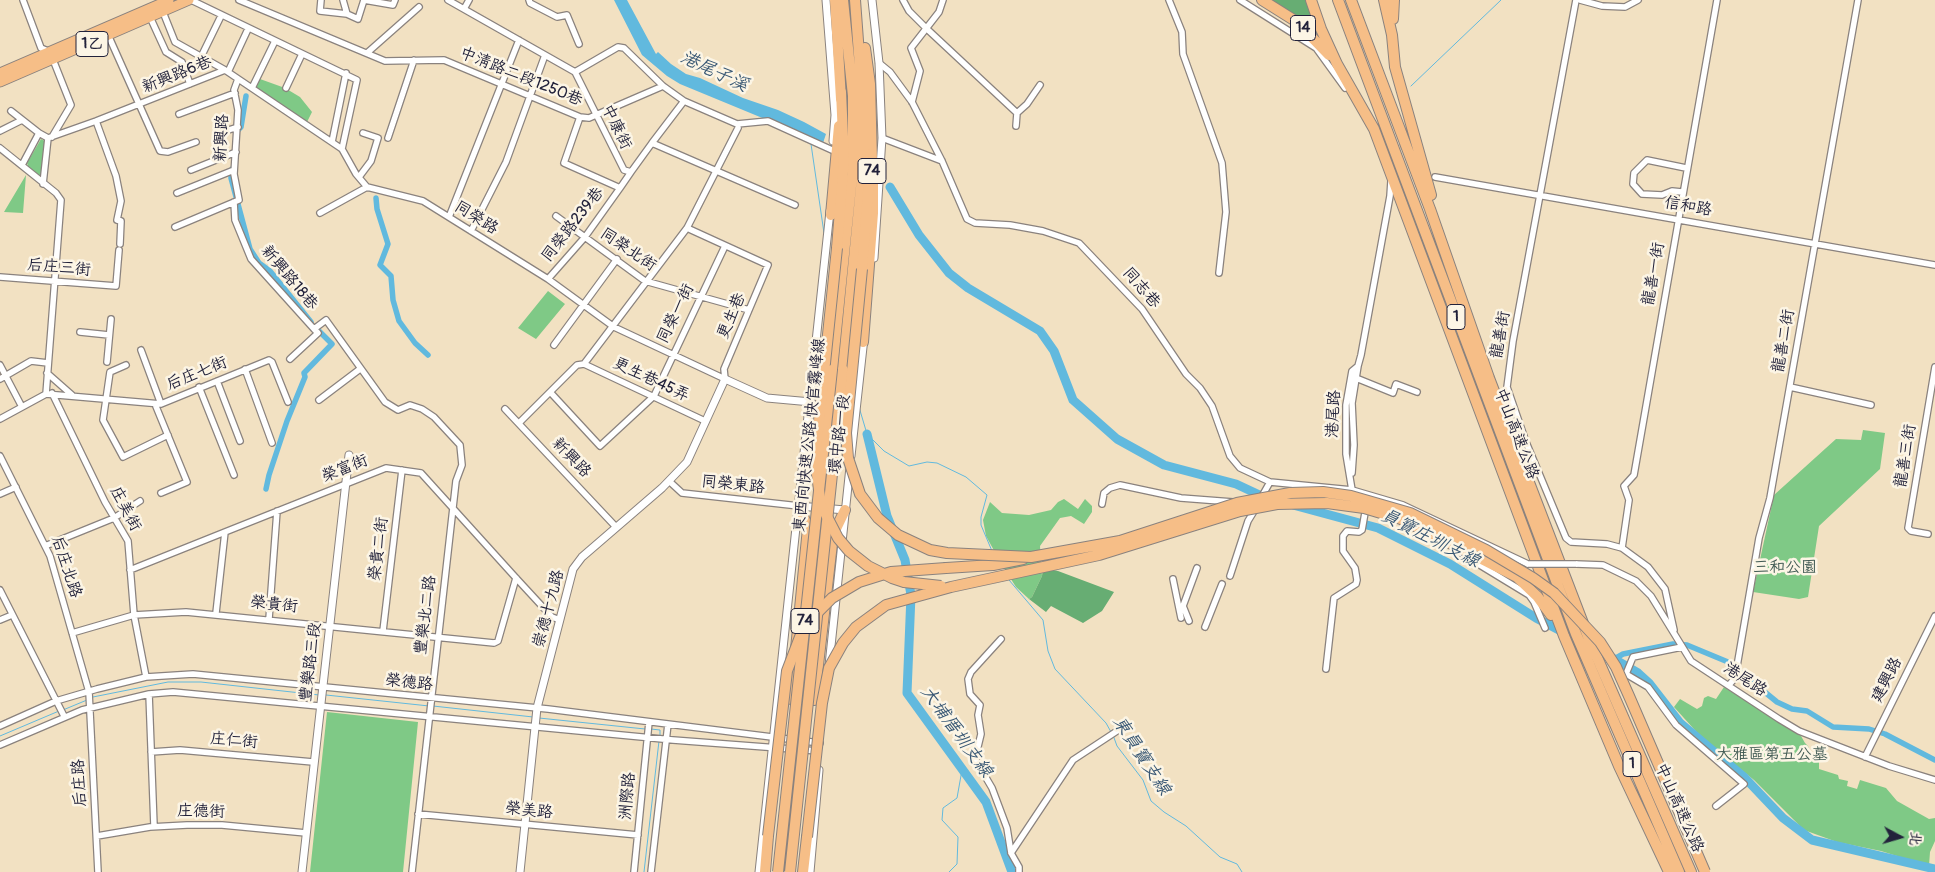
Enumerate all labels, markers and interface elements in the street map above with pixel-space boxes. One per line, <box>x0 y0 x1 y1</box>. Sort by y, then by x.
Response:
road number: 14 <box>1290 15 1316 40</box>
road number: 1乙 <box>76 32 108 56</box>
street label: 中清路二段1250巷 <box>457 44 585 110</box>
water label: 港尾子溪 <box>677 47 751 97</box>
street label: 新興路6巷 <box>139 52 215 98</box>
street label: 中康街 <box>597 101 635 153</box>
street label: 新興路 <box>211 114 233 162</box>
road number: 74 <box>858 158 886 184</box>
street label: 同榮路239巷 <box>538 184 608 266</box>
street label: 信和路 <box>1663 193 1713 221</box>
street label: 同榮路 <box>451 197 501 239</box>
street label: 同榮北街 <box>596 224 660 276</box>
street label: 龍善一街 <box>1639 241 1669 307</box>
street label: 新興路18巷 <box>256 242 322 314</box>
street label: 后庄三街 <box>26 256 92 280</box>
street label: 同志巷 <box>1118 264 1164 312</box>
street label: 同榮一街 <box>653 281 699 347</box>
street label: 更生巷 <box>714 290 750 342</box>
road number: 1 <box>1447 304 1465 330</box>
street label: 龍善二街 <box>1769 308 1799 374</box>
street label: 龍善街 <box>1487 310 1515 360</box>
street label: 東西向快速公路 快官霧峰線 <box>790 337 830 533</box>
street label: 后庄七街 <box>164 353 230 395</box>
street label: 更生巷45弄 <box>610 354 692 406</box>
street label: 中山高速公路 <box>1490 386 1542 482</box>
street label: 港尾路 <box>1323 390 1345 438</box>
street label: 環中路一段 <box>826 393 854 475</box>
street label: 龍善三街 <box>1892 423 1920 489</box>
street label: 新興路 <box>547 434 595 482</box>
street label: 榮富街 <box>319 451 371 487</box>
street label: 同榮東路 <box>700 472 766 498</box>
street label: 庄美街 <box>105 483 145 535</box>
water label: 員寶庄圳支線 <box>1377 505 1483 573</box>
street label: 榮貴二街 <box>366 516 392 582</box>
street label: 后庄北路 <box>47 534 85 600</box>
park label: 三和公園 <box>1753 558 1817 578</box>
street label: 崇德十九路 <box>529 568 569 650</box>
street label: 豐樂北二路 <box>412 574 440 656</box>
street label: 榮貴街 <box>249 593 299 617</box>
road number: 74 <box>791 608 819 634</box>
street label: 豐樂路三段 <box>297 621 325 703</box>
street label: 建興路 <box>1868 654 1906 706</box>
street label: 港尾路 <box>1720 659 1770 701</box>
street label: 榮德路 <box>384 671 434 695</box>
water label: 大埔厝圳支線 <box>916 682 996 782</box>
water label: 東員寶支線 <box>1107 712 1175 800</box>
street label: 庄仁街 <box>209 729 259 753</box>
park label: 大雅區第五公墓 <box>1716 745 1828 765</box>
road number: 1 <box>1623 752 1641 776</box>
street label: 后庄路 <box>69 759 91 807</box>
street label: 中山高速公路 <box>1651 760 1707 856</box>
street label: 洲際路 <box>616 771 640 821</box>
street label: 榮美路 <box>504 799 554 823</box>
street label: 庄德街 <box>177 802 225 822</box>
north arrow <box>1875 812 1925 862</box>
text: 北 <box>1906 831 1925 846</box>

